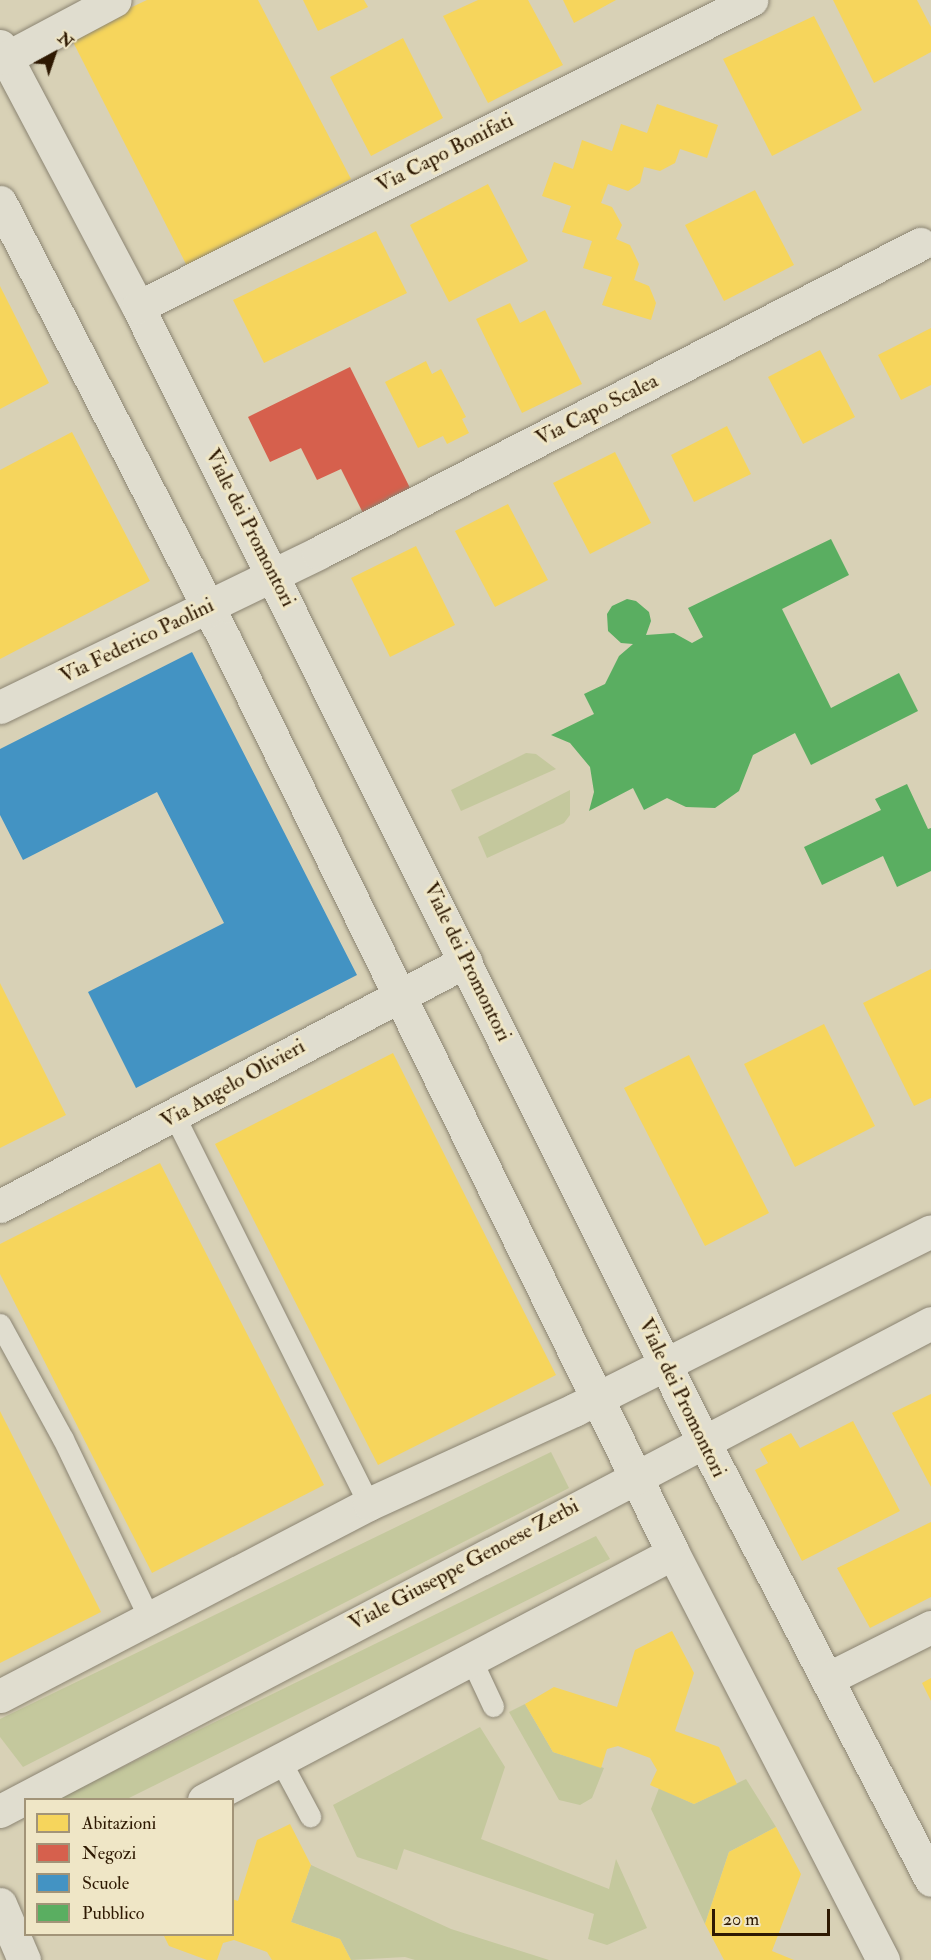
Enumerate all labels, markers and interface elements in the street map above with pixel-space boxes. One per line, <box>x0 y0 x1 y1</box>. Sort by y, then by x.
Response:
north arrow <box>24 24 84 84</box>
text: N <box>54 28 77 52</box>
street label: Via Capo Bonifati <box>372 108 518 198</box>
street label: Via Capo Scalea <box>532 368 662 452</box>
street label: Viale dei Promontori <box>199 445 301 611</box>
street label: Via Federico Paolini <box>56 593 218 689</box>
street label: Viale dei Promontori <box>418 878 516 1046</box>
street label: Via Angelo Olivieri <box>156 1034 310 1134</box>
street label: Viale dei Promontori <box>633 1314 731 1482</box>
street label: Viale Giuseppe Genoese Zerbi <box>345 1494 583 1636</box>
legend <box>24 1798 234 1936</box>
text: Abitazioni <box>82 1812 156 1835</box>
text: Negozi <box>82 1842 136 1865</box>
text: Scuole <box>82 1872 129 1895</box>
scale bar <box>715 1897 834 1935</box>
text: Pubblico <box>82 1902 145 1925</box>
text: 20 m <box>723 1908 759 1931</box>

